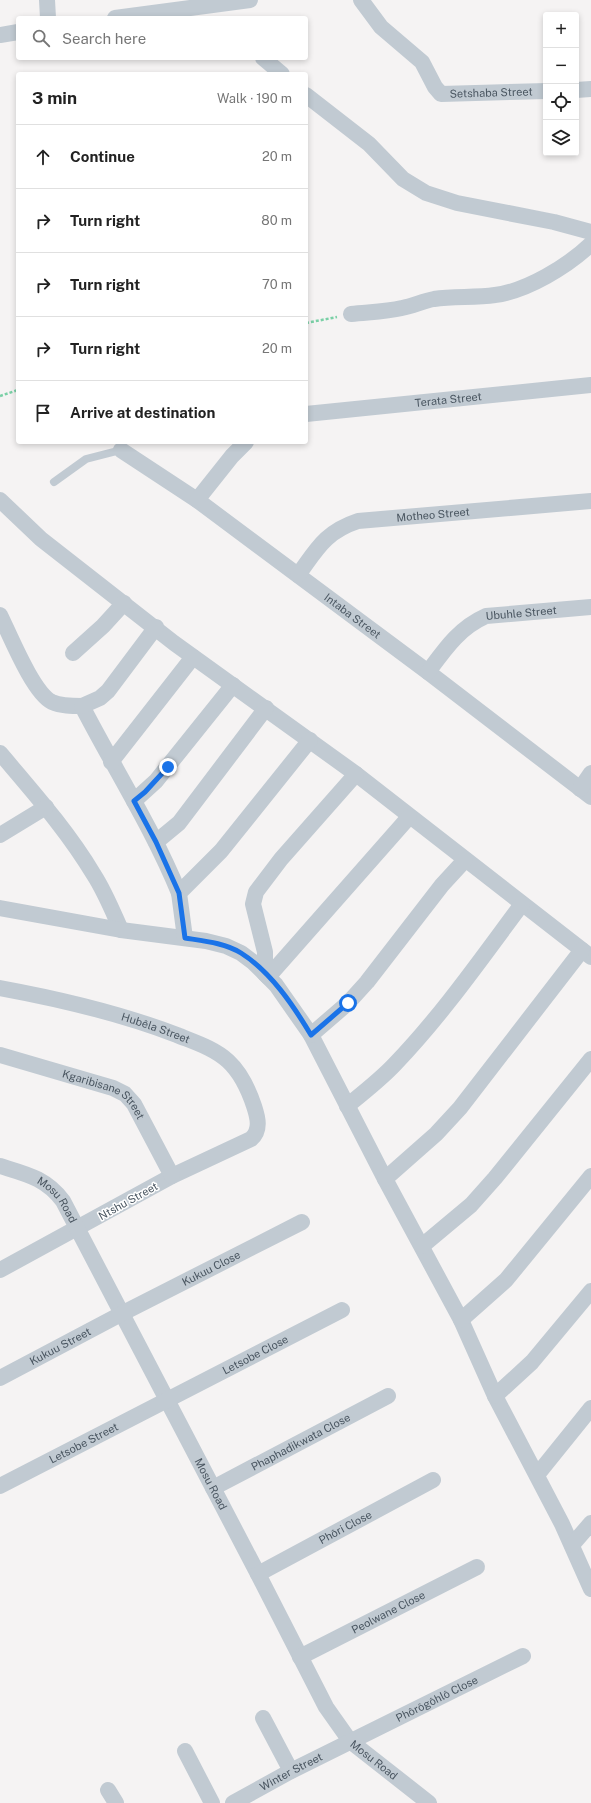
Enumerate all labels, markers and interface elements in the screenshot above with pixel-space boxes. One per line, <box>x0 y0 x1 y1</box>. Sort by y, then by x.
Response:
map controls <box>543 12 579 156</box>
button: + <box>543 12 579 48</box>
search box <box>16 16 308 60</box>
icon: search <box>30 27 52 49</box>
text: Search here <box>62 30 146 47</box>
button: − <box>543 48 579 84</box>
button: locate <box>543 84 579 120</box>
street label: Setshaba Street <box>449 85 533 100</box>
text: 3 min <box>32 88 77 108</box>
text: Walk · 190 m <box>217 91 292 106</box>
button: layers <box>543 120 579 156</box>
icon: ahead <box>32 146 54 168</box>
text: Continue <box>70 148 135 165</box>
text: 20 m <box>262 149 292 164</box>
icon: right <box>32 210 54 232</box>
text: Turn right <box>70 212 140 229</box>
text: 80 m <box>261 213 292 228</box>
icon: right <box>32 274 54 296</box>
text: Turn right <box>70 276 140 293</box>
text: 70 m <box>262 277 292 292</box>
icon: right <box>32 338 54 360</box>
text: Turn right <box>70 340 140 357</box>
text: 20 m <box>262 341 292 356</box>
street label: Terata Street <box>414 390 482 409</box>
icon: arrive <box>32 402 54 424</box>
text: Arrive at destination <box>70 404 215 421</box>
street label: Motheo Street <box>396 505 470 524</box>
street label: Intaba Street <box>322 591 383 641</box>
street label: Ubuhle Street <box>485 604 557 622</box>
route end <box>159 758 177 776</box>
route start <box>339 994 357 1012</box>
street label: Hubêla Street <box>120 1011 192 1045</box>
street label: Kgaribisane Street <box>61 1067 147 1121</box>
street label: Mosu Road <box>35 1174 79 1225</box>
street label: Ntshu Street <box>96 1180 160 1222</box>
street label: Kukuu Close <box>180 1248 242 1288</box>
street label: Kukuu Street <box>28 1325 93 1367</box>
street label: Letsobe Close <box>220 1333 290 1377</box>
street label: Phaphadikwata Close <box>249 1411 352 1473</box>
street label: Letsobe Street <box>47 1420 120 1466</box>
street label: Mosu Road <box>193 1456 229 1512</box>
street label: Phôri Close <box>317 1508 374 1546</box>
street label: Peolwane Close <box>349 1588 427 1636</box>
street label: Phôrôgôhlô Close <box>394 1673 480 1724</box>
street label: Mosu Road <box>348 1738 400 1782</box>
street label: Winter Street <box>258 1750 324 1793</box>

